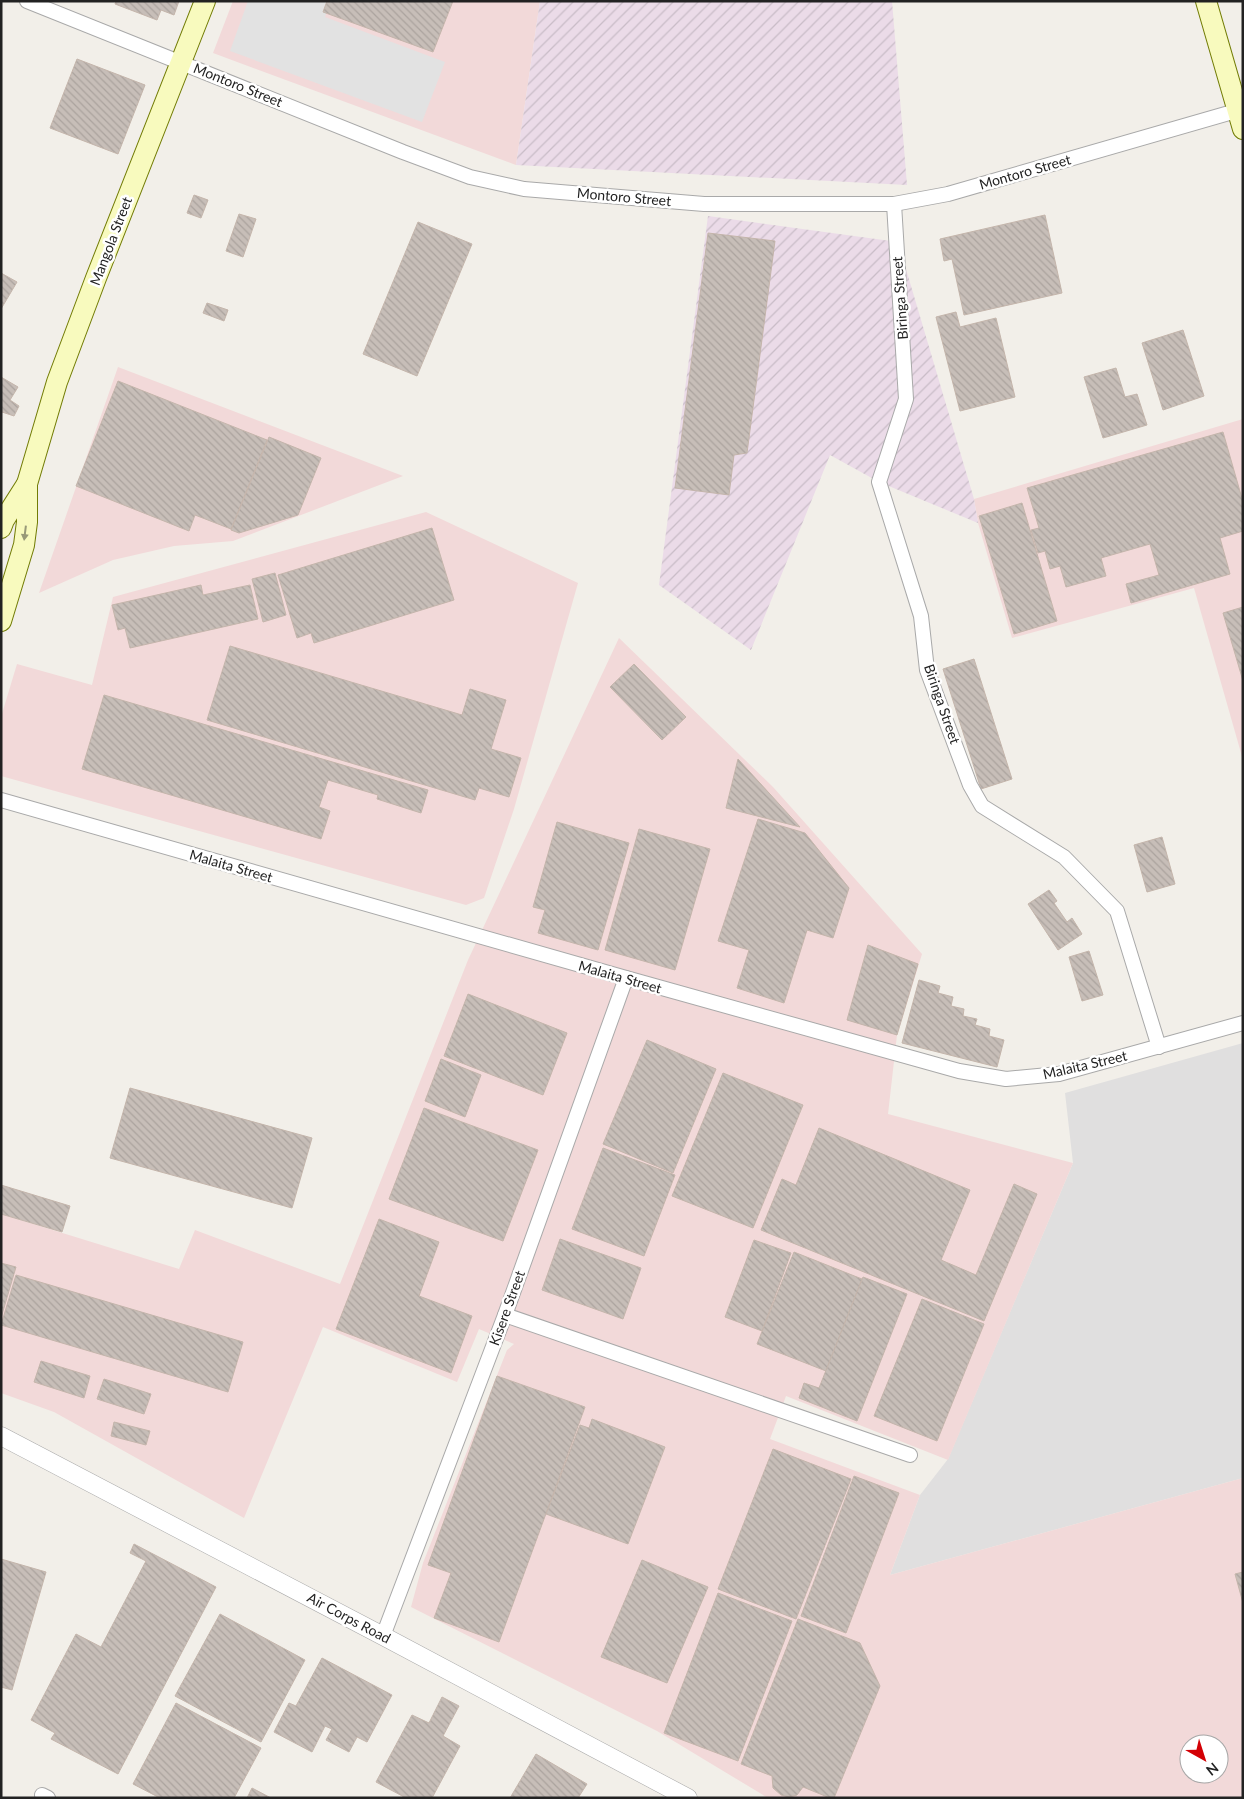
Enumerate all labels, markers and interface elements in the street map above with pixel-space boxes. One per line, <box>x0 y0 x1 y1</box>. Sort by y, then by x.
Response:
street label: Montoro Street <box>191 59 285 110</box>
street label: Montoro Street <box>977 150 1073 193</box>
street label: Montoro Street <box>576 184 672 209</box>
street label: Mangola Street <box>86 194 135 287</box>
street label: Biringa Street <box>888 256 911 340</box>
one-way arrow <box>21 525 29 541</box>
street label: Biringa Street <box>921 662 964 746</box>
street label: Malaita Street <box>188 846 275 886</box>
street label: Malaita Street <box>577 957 664 997</box>
street label: Malaita Street <box>1041 1047 1129 1082</box>
street label: Kisere Street <box>485 1268 528 1348</box>
street label: Air Corps Road <box>305 1588 394 1647</box>
north arrow <box>1179 1734 1229 1784</box>
text: N <box>1203 1759 1222 1779</box>

